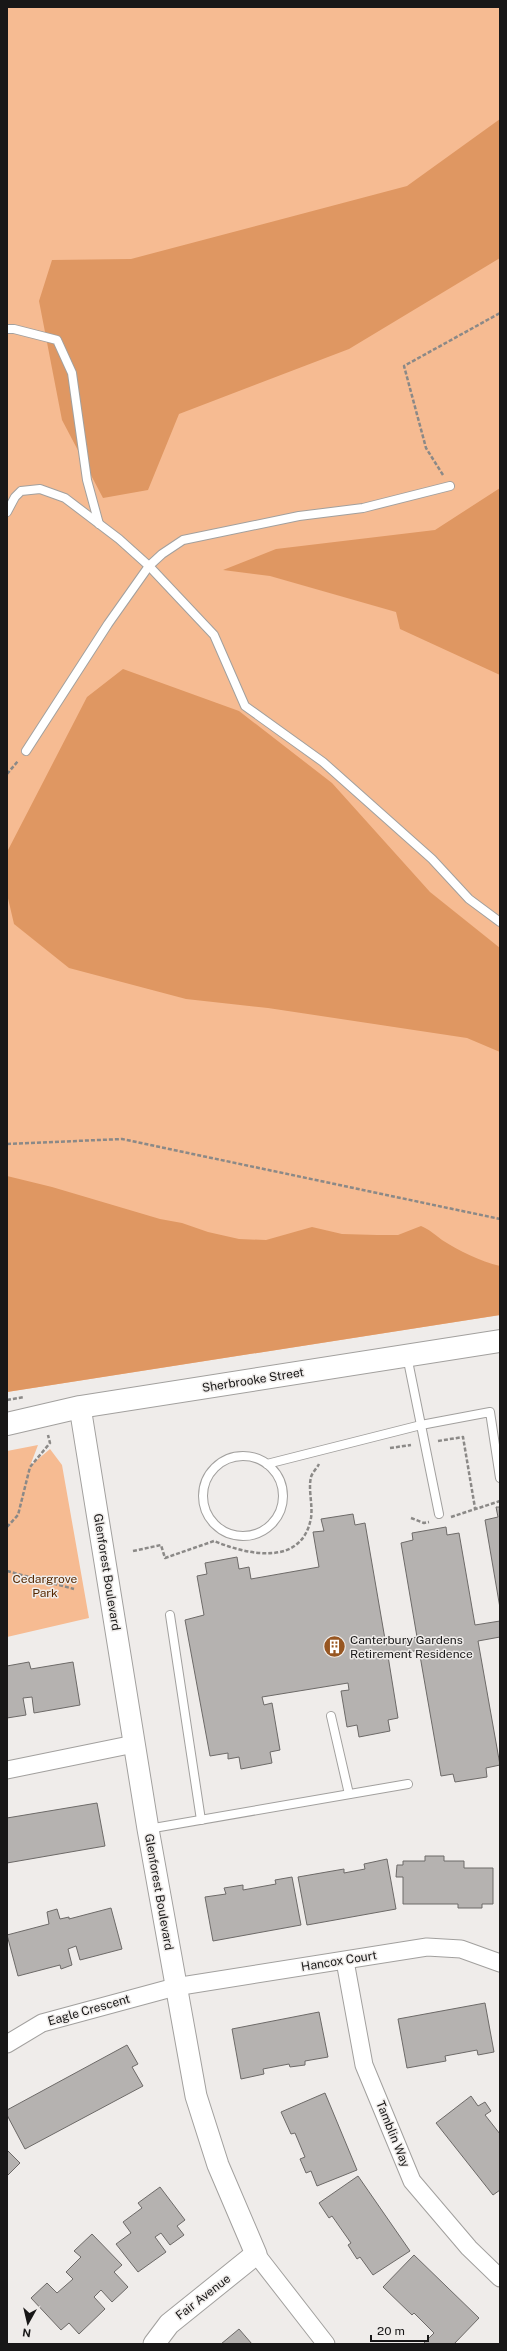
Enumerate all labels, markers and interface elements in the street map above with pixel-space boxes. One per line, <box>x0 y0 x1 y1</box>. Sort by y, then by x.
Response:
street label: Sherbrooke Street <box>201 1365 305 1395</box>
street label: Glenforest Boulevard <box>91 1513 123 1631</box>
park label: Cedargrove Park <box>13 1572 78 1600</box>
place label: Canterbury Gardens Retirement Residence <box>350 1633 473 1661</box>
building icon: Canterbury Gardens Retirement Residence <box>322 1634 348 1660</box>
street label: Glenforest Boulevard <box>142 1833 176 1951</box>
street label: Hancox Court <box>300 1948 378 1974</box>
street label: Eagle Crescent <box>46 1992 132 2028</box>
street label: Tamblin Way <box>373 2099 413 2170</box>
street label: Fair Avenue <box>173 2271 233 2323</box>
north arrow <box>8 2303 48 2343</box>
scale bar <box>371 2317 428 2343</box>
text: 20 m <box>377 2324 405 2338</box>
text: N <box>22 2326 32 2339</box>

